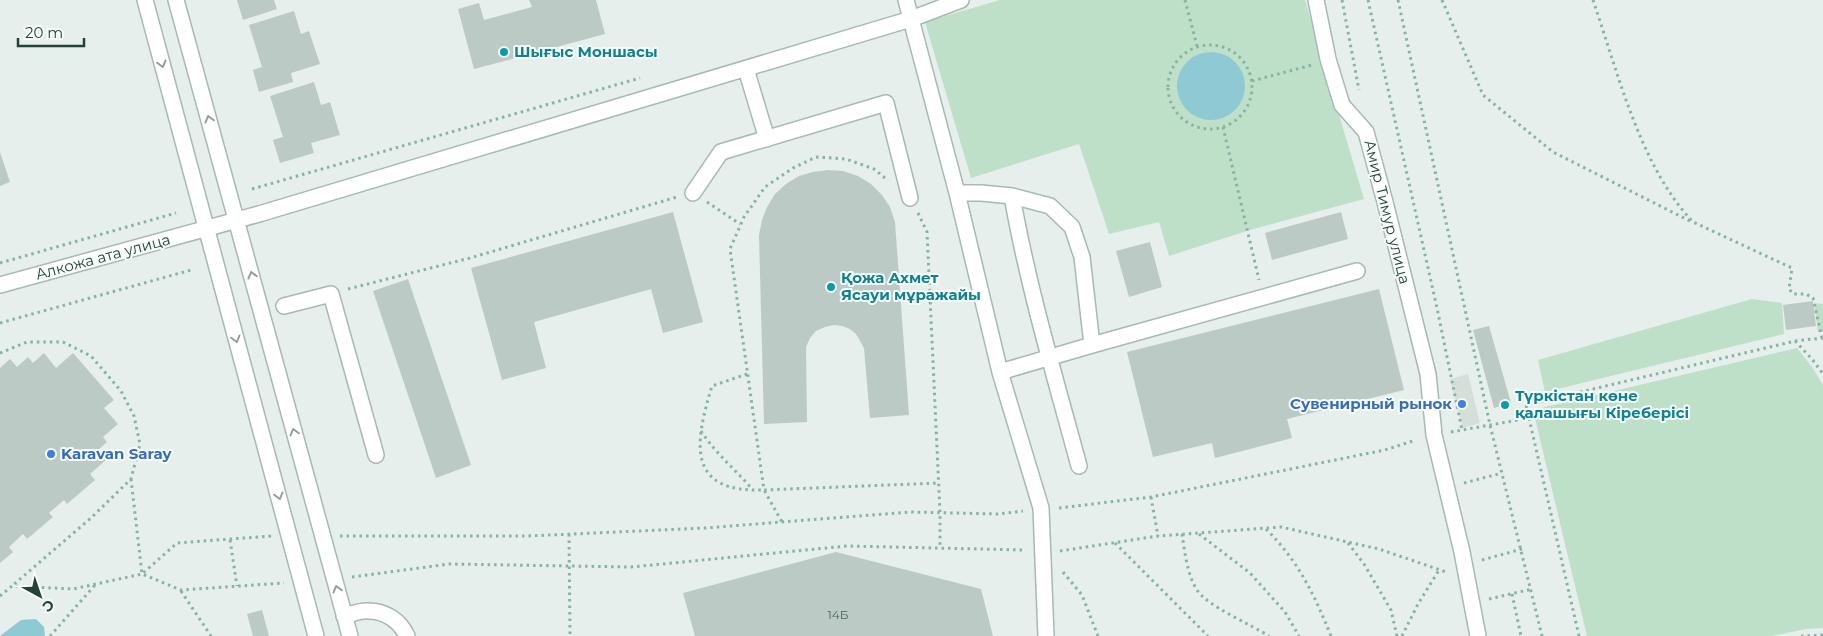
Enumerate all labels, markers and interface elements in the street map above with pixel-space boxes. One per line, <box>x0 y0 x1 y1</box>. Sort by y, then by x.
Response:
scale bar <box>18 15 84 47</box>
text: 20 m <box>25 23 63 42</box>
place label: Шығыс Моншасы <box>514 42 658 61</box>
marker: Шығыс Моншасы <box>498 46 510 58</box>
one-way arrow <box>156 60 167 68</box>
one-way arrow <box>204 115 214 123</box>
street label: Амир Тимур улица <box>1360 138 1415 286</box>
street label: Алкожа ата улица <box>33 229 172 284</box>
place label: Қожа Ахмет Ясауи мұражайы <box>841 268 981 304</box>
one-way arrow <box>247 272 257 280</box>
marker: Қожа Ахмет Ясауи мұражайы <box>825 281 837 293</box>
one-way arrow <box>230 335 241 344</box>
place label: Түркістан көне қалашығы Кіреберісі <box>1515 386 1689 422</box>
place label: Сувенирный рынок <box>1290 394 1452 413</box>
marker: Сувенирный рынок <box>1456 398 1468 410</box>
marker: Түркістан көне қалашығы Кіреберісі <box>1499 399 1511 411</box>
one-way arrow <box>290 429 300 437</box>
place label: Karavan Saray <box>61 444 172 463</box>
marker: Karavan Saray <box>45 448 57 460</box>
one-way arrow <box>273 492 283 500</box>
north arrow <box>15 571 65 621</box>
one-way arrow <box>333 585 343 593</box>
text: С <box>39 596 58 616</box>
house number: 14Б <box>828 607 849 622</box>

